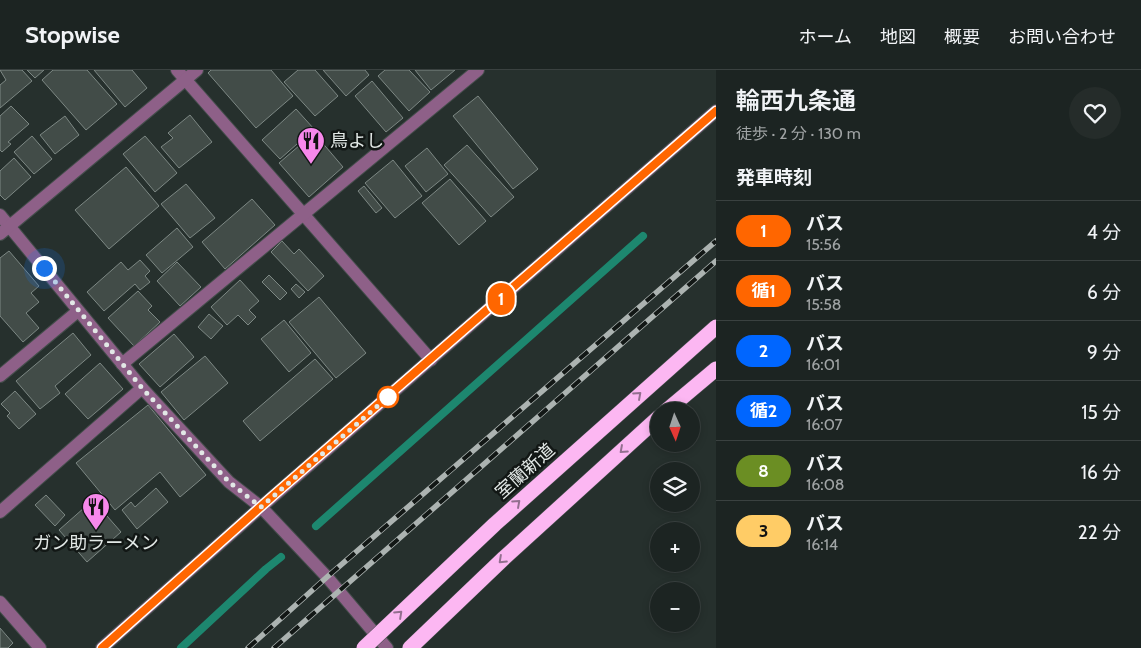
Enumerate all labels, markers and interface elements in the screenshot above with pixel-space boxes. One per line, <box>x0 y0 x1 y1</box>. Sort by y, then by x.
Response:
text: Stopwise <box>25 20 120 49</box>
text: ホーム <box>799 26 852 48</box>
text: 地図 <box>880 26 916 48</box>
text: 概要 <box>944 26 980 48</box>
text: お問い合わせ <box>1008 26 1116 48</box>
text: 輪西九条通 <box>736 86 856 115</box>
button: heart <box>1069 87 1121 139</box>
text: 徒歩 · 2 分 · 130 m <box>736 124 861 143</box>
restaurant icon: 鳥よし <box>296 126 326 165</box>
place label: 鳥よし <box>330 130 384 152</box>
text: 発車時刻 <box>736 166 812 189</box>
text: バス <box>806 212 844 235</box>
text: 1 <box>760 220 767 242</box>
text: 4 分 <box>1087 221 1121 244</box>
text: 15:56 <box>806 235 841 254</box>
your location <box>32 256 57 281</box>
text: バス <box>806 272 844 295</box>
text: 循1 <box>751 280 776 302</box>
text: 6 分 <box>1087 281 1121 304</box>
line badge: 1 <box>485 283 517 315</box>
text: 1 <box>498 288 504 310</box>
text: 15:58 <box>806 295 842 314</box>
text: バス <box>806 332 844 355</box>
text: 2 <box>759 340 768 362</box>
text: 9 分 <box>1087 341 1121 364</box>
text: 16:01 <box>806 355 840 374</box>
unlabelled marker <box>377 386 399 408</box>
one-way arrow <box>633 391 642 400</box>
text: バス <box>806 392 844 415</box>
text: 循2 <box>750 400 777 422</box>
text: 15 分 <box>1081 401 1121 424</box>
north arrow <box>650 402 700 452</box>
map controls <box>650 402 700 632</box>
text: 16:07 <box>806 415 843 434</box>
street label: 室蘭新道 <box>491 439 559 503</box>
one-way arrow <box>619 444 628 453</box>
text: バス <box>806 452 844 475</box>
text: 8 <box>758 460 769 482</box>
text: 16 分 <box>1081 461 1121 484</box>
button: layers <box>650 462 700 512</box>
text: 16:08 <box>806 475 845 494</box>
restaurant icon: ガン助ラーメン <box>81 492 111 531</box>
one-way arrow <box>512 500 521 509</box>
text: バス <box>806 512 844 535</box>
text: 3 <box>759 520 768 542</box>
text: 22 分 <box>1078 521 1121 544</box>
button: + <box>650 522 700 572</box>
place label: ガン助ラーメン <box>33 532 159 554</box>
text: 16:14 <box>806 535 838 554</box>
one-way arrow <box>499 554 508 563</box>
button: − <box>650 582 700 632</box>
one-way arrow <box>393 611 402 620</box>

